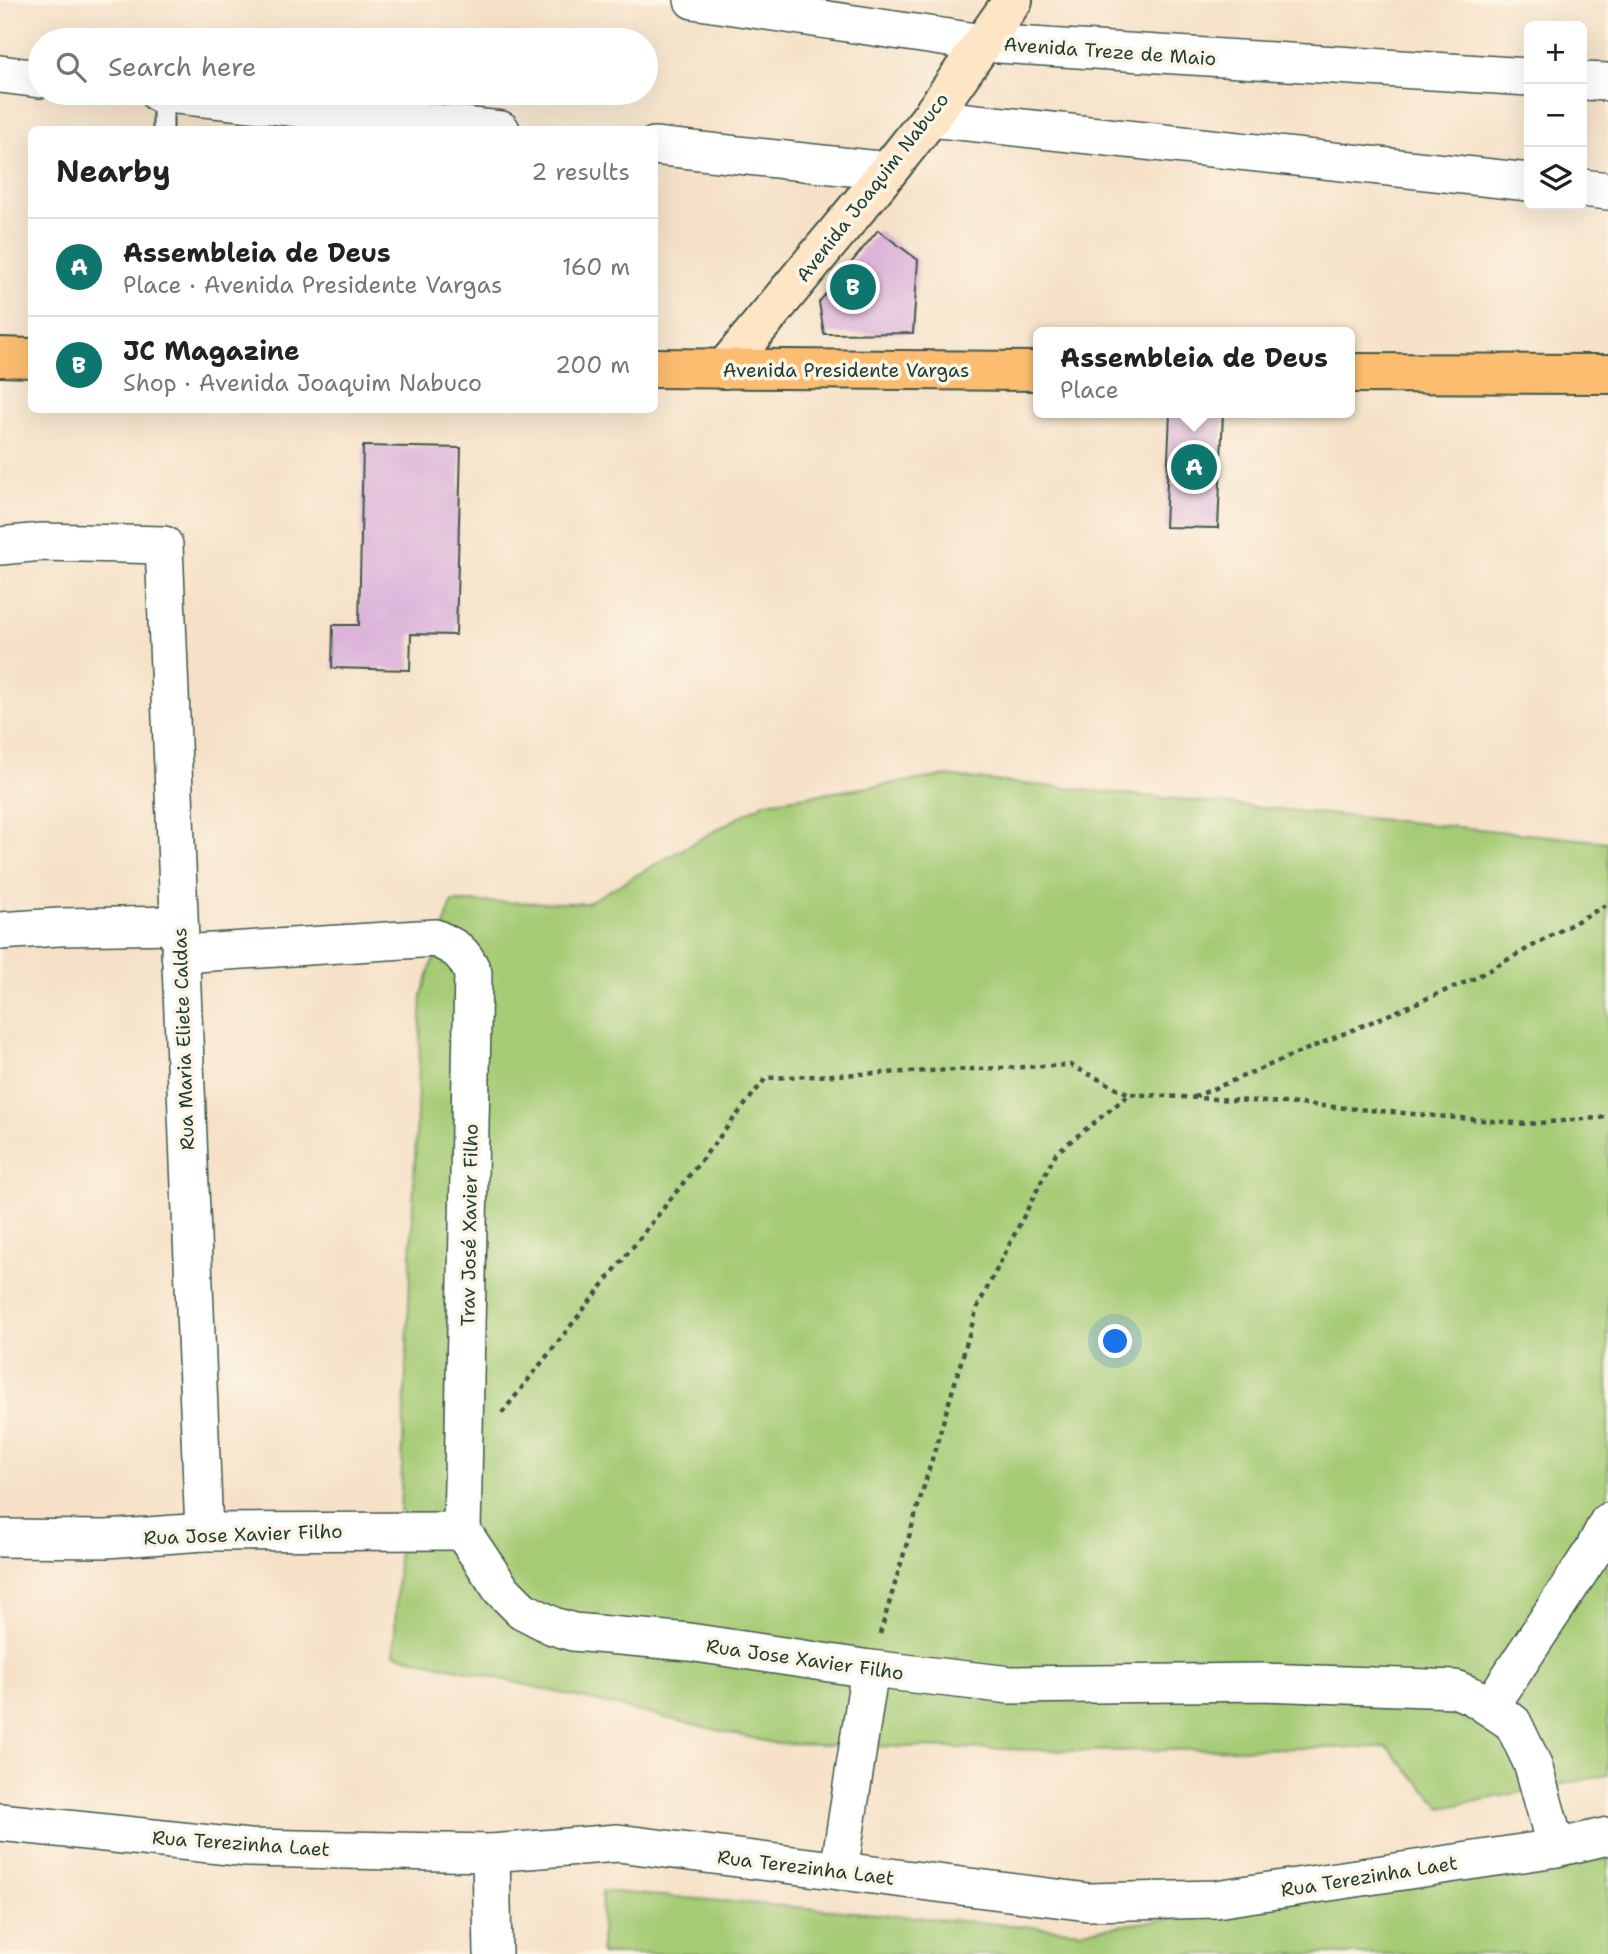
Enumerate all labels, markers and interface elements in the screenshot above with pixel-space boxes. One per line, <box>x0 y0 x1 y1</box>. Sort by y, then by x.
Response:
map controls <box>1524 21 1587 210</box>
button: + <box>1524 21 1587 84</box>
search box <box>28 28 658 105</box>
street label: Avenida Treze de Maio <box>1003 32 1217 71</box>
icon: search <box>52 48 90 86</box>
text: Search here <box>108 49 257 84</box>
button: − <box>1524 84 1587 147</box>
street label: Avenida Joaquim Nabuco <box>790 87 954 287</box>
button: layers <box>1524 147 1587 210</box>
text: Nearby <box>56 151 171 192</box>
text: 2 results <box>531 157 630 187</box>
text: Assembleia de Deus <box>123 235 391 270</box>
text: A <box>70 252 88 282</box>
text: 160 m <box>562 252 630 282</box>
pin: B <box>830 261 876 313</box>
text: Place · Avenida Presidente Vargas <box>123 270 502 300</box>
popup <box>1033 327 1355 418</box>
text: JC Magazine <box>123 333 300 368</box>
text: Assembleia de Deus <box>1060 340 1328 375</box>
text: B <box>72 350 86 380</box>
text: 200 m <box>555 350 630 380</box>
street label: Avenida Presidente Vargas <box>723 358 969 383</box>
text: Shop · Avenida Joaquim Nabuco <box>123 368 482 398</box>
text: Place <box>1060 375 1119 405</box>
pin: A <box>1171 441 1217 493</box>
street label: Rua Maria Eliete Caldas <box>167 927 200 1151</box>
street label: Trav José Xavier Filho <box>455 1123 484 1327</box>
your location <box>1098 1324 1132 1358</box>
street label: Rua Jose Xavier Filho <box>143 1519 343 1550</box>
street label: Rua Jose Xavier Filho <box>705 1633 905 1686</box>
street label: Rua Terezinha Laet <box>151 1825 331 1862</box>
street label: Rua Terezinha Laet <box>716 1844 896 1891</box>
street label: Rua Terezinha Laet <box>1279 1850 1459 1903</box>

